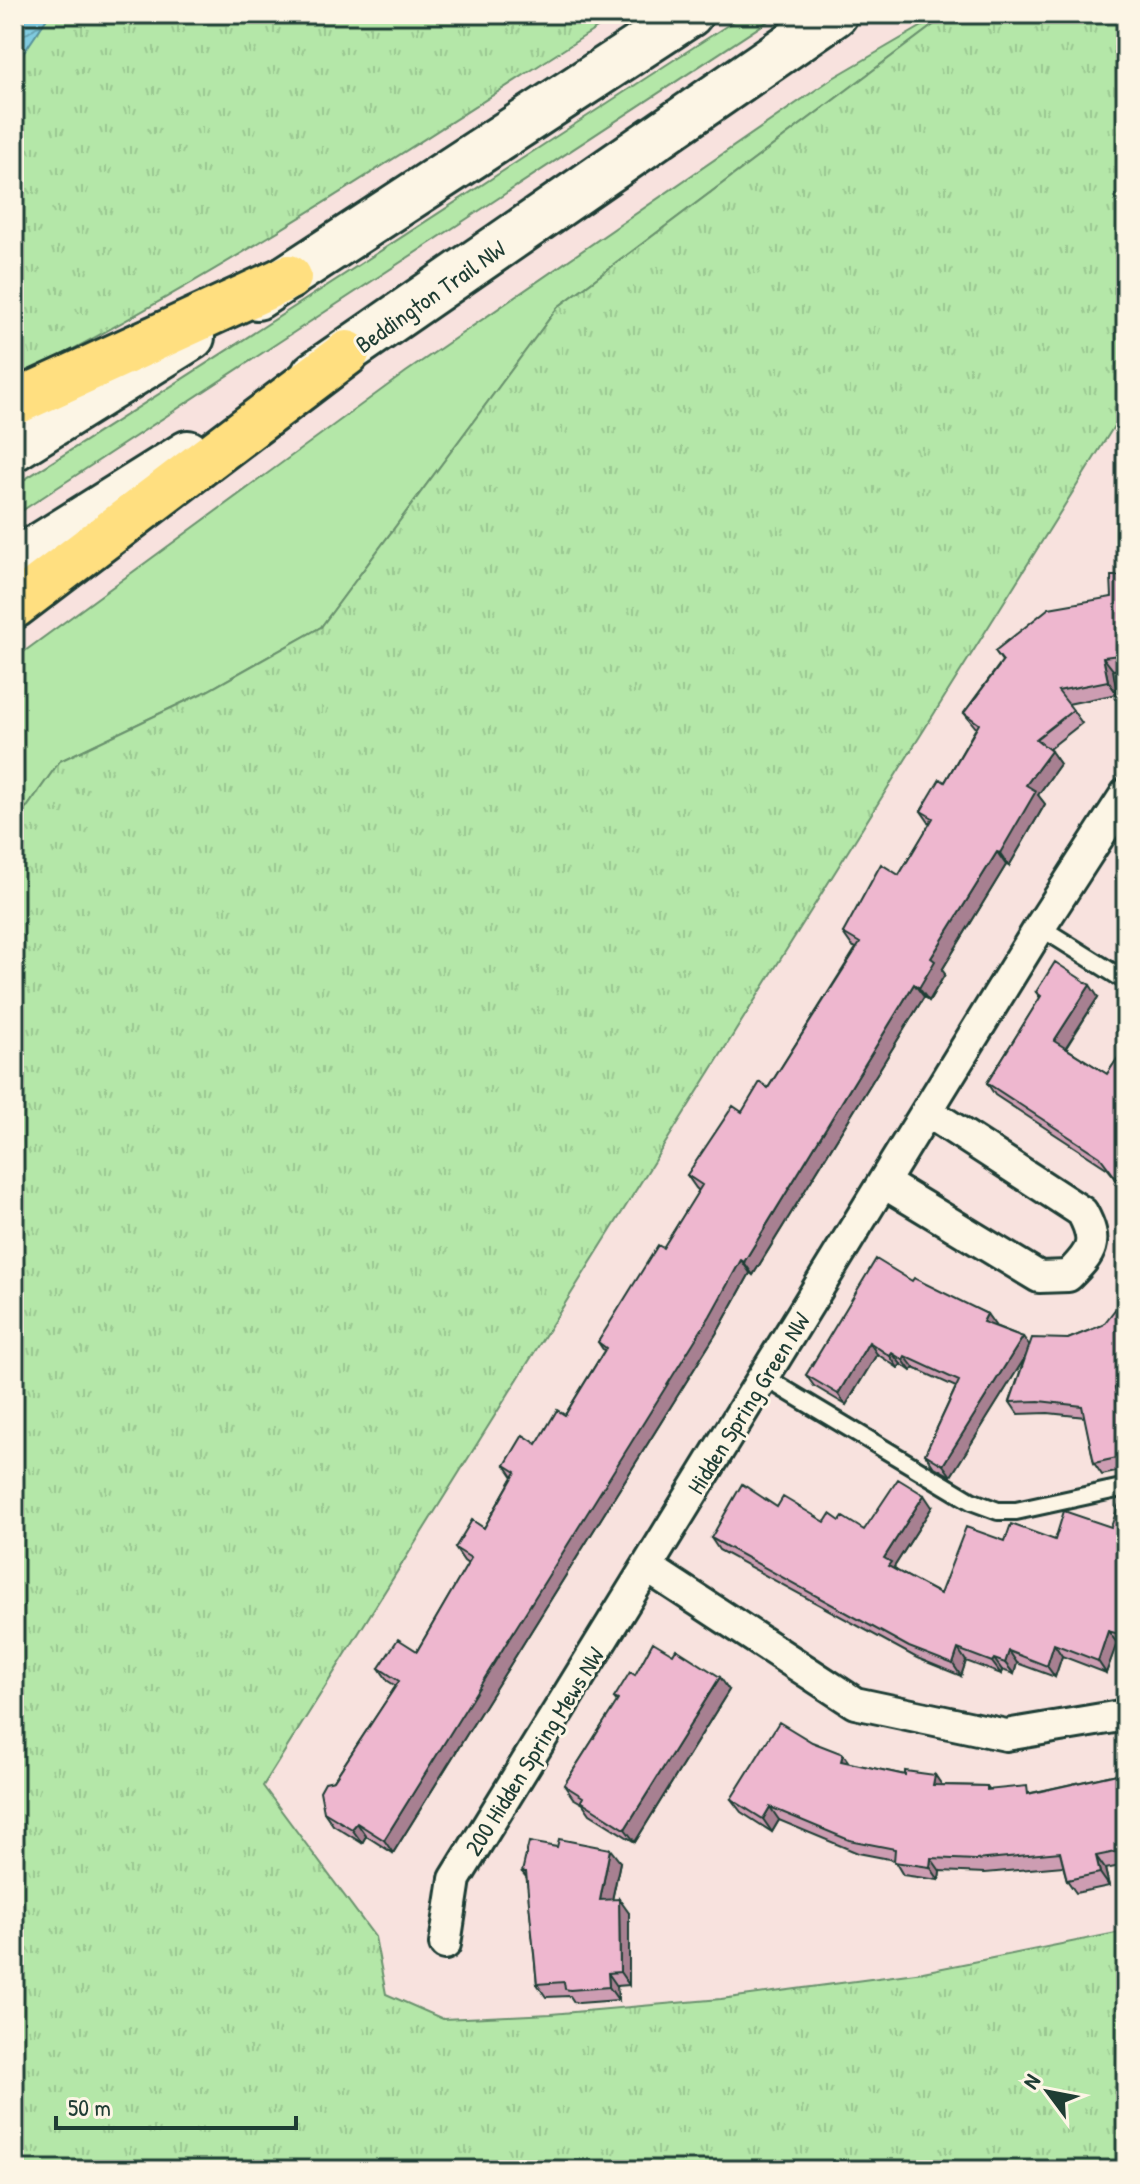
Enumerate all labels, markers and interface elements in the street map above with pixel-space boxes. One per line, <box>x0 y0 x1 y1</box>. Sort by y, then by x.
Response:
street label: Beddington Trail NW <box>349 232 512 360</box>
street label: Hidden Spring Green NW <box>679 1306 817 1500</box>
street label: 200 Hidden Spring Mews NW <box>457 1641 611 1861</box>
north arrow <box>1008 2052 1088 2132</box>
text: N <box>1015 2068 1047 2094</box>
scale bar <box>56 2080 296 2130</box>
text: 50 m <box>68 2091 111 2123</box>

